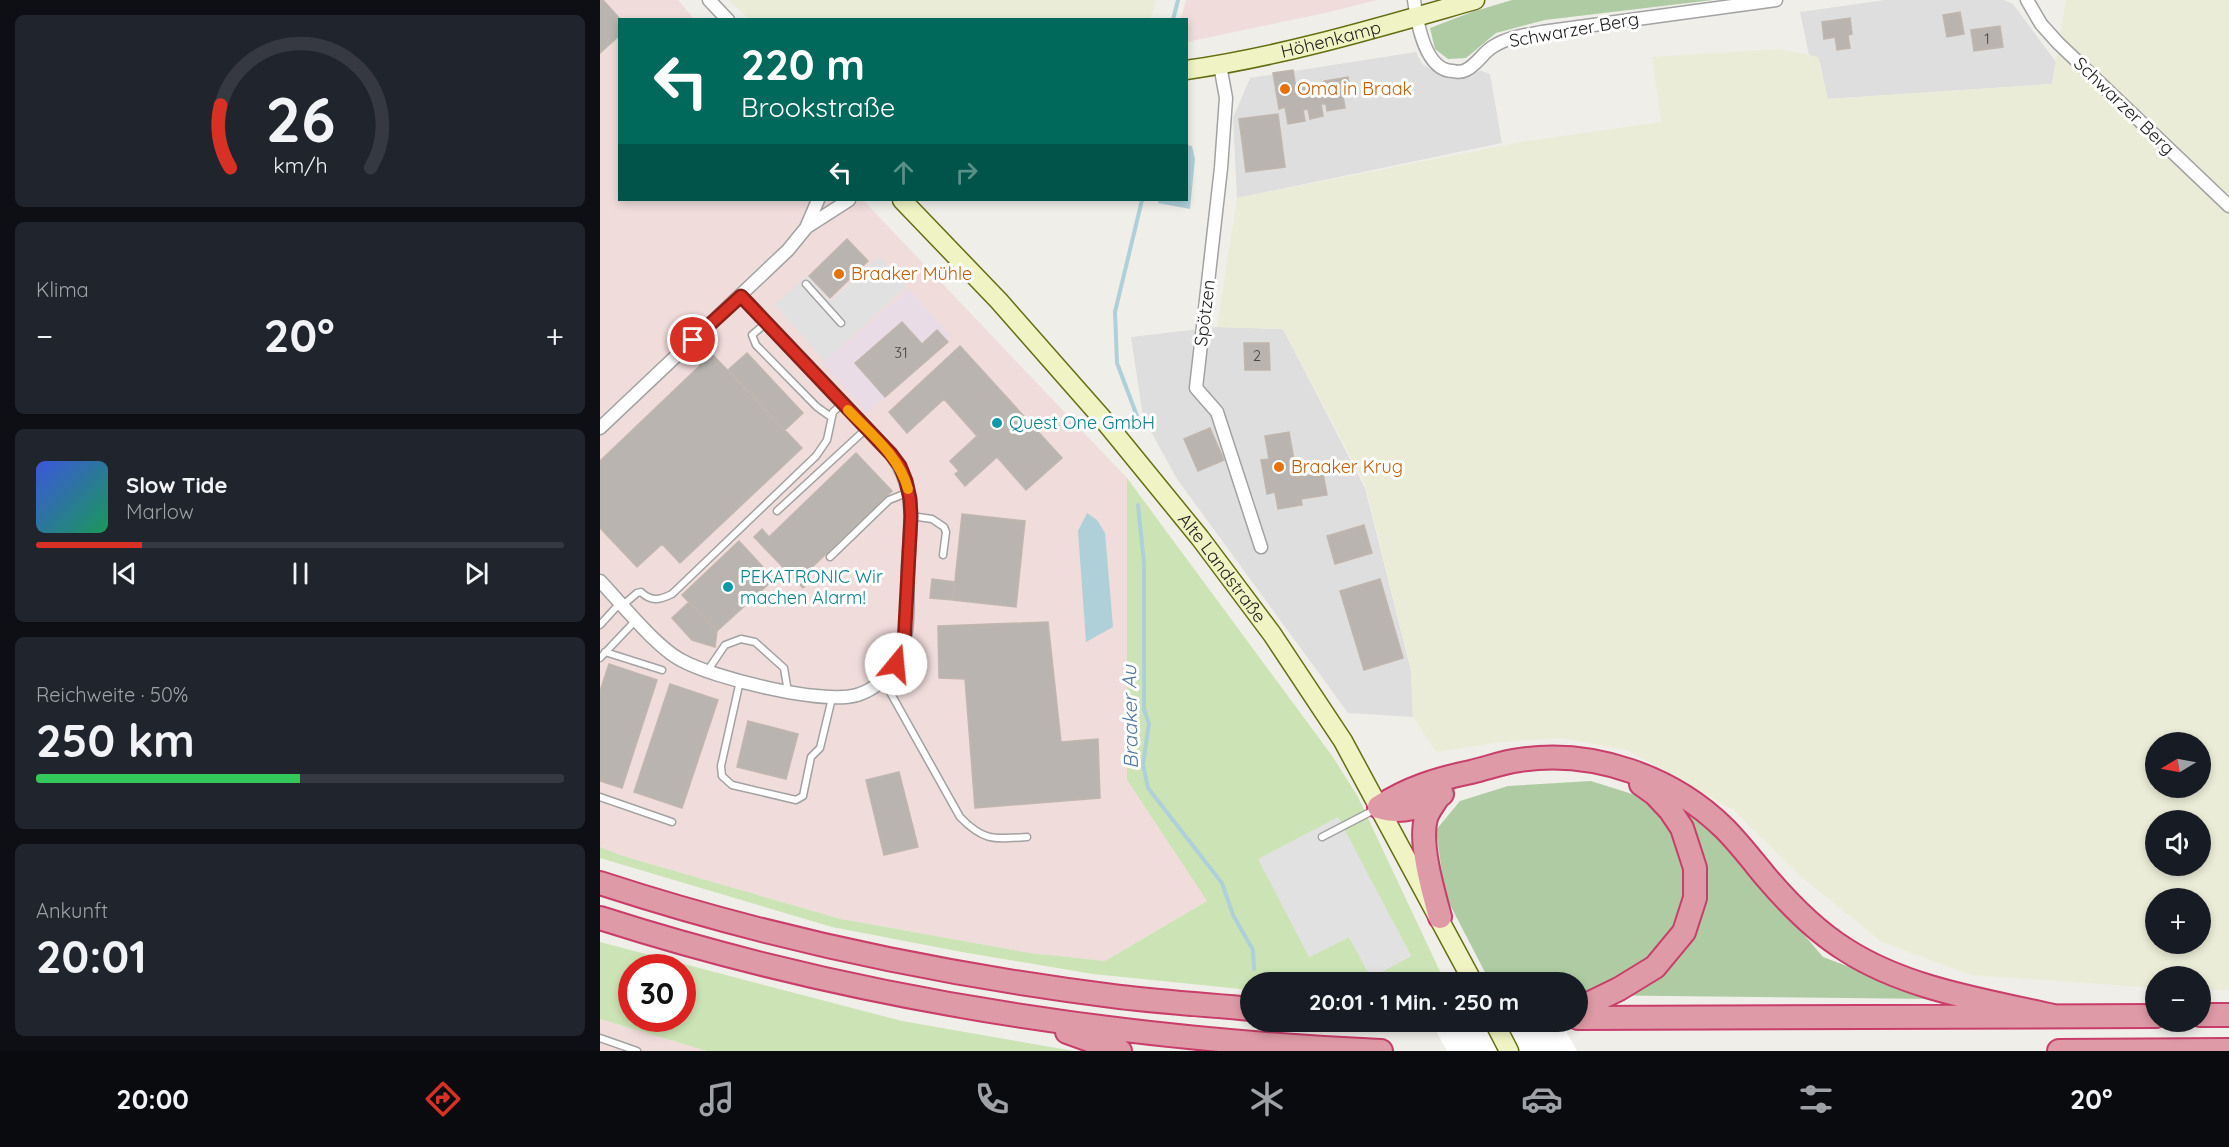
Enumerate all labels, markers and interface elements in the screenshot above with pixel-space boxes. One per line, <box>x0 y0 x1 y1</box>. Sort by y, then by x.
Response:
street label: Schwarzer Berg <box>1507 7 1641 52</box>
street label: Höhenkamp <box>1278 15 1383 63</box>
house number: 1 <box>1984 29 1990 48</box>
text: 220 m <box>741 38 865 91</box>
icon: left <box>642 42 720 120</box>
street label: Schwarzer Berg <box>2069 52 2180 160</box>
place label: Oma in Braak <box>1297 77 1412 100</box>
text: 26 <box>265 80 335 158</box>
marker: Oma in Braak <box>1278 82 1292 96</box>
text: Brookstraße <box>741 90 895 124</box>
text: km/h <box>273 152 327 178</box>
icon: left <box>824 156 857 189</box>
icon: ahead <box>887 156 920 189</box>
icon: right <box>950 156 983 189</box>
place label: Braaker Mühle <box>851 262 972 285</box>
marker: Braaker Mühle <box>832 267 846 281</box>
text: Klima <box>36 277 89 302</box>
street label: Spötzen <box>1189 278 1220 348</box>
text: 20° <box>264 307 335 363</box>
pin <box>667 314 718 365</box>
text: − <box>36 315 53 356</box>
text: + <box>545 315 564 356</box>
icon: arrive <box>676 323 709 356</box>
house number: 31 <box>894 343 908 362</box>
house number: 2 <box>1253 346 1261 365</box>
place label: Quest One GmbH <box>1009 411 1155 434</box>
marker: Quest One GmbH <box>990 416 1004 430</box>
place label: Braaker Krug <box>1291 455 1403 478</box>
marker: Braaker Krug <box>1272 460 1286 474</box>
text: Slow Tide <box>126 471 227 499</box>
text: Marlow <box>126 499 194 524</box>
street label: Alte Landstraße <box>1173 508 1271 627</box>
icon: previous <box>108 557 141 590</box>
icon: pause <box>284 557 317 590</box>
icon: next <box>460 557 493 590</box>
place label: PEKATRONIC Wir machen Alarm! <box>740 565 883 609</box>
marker: PEKATRONIC Wir machen Alarm! <box>721 580 735 594</box>
position arrow <box>864 632 928 696</box>
water label: Braaker Au <box>1116 663 1143 769</box>
text: Reichweite · 50% <box>36 682 188 707</box>
text: 250 km <box>36 712 195 768</box>
north arrow <box>2145 732 2211 798</box>
map controls <box>2145 732 2211 1032</box>
button: sound <box>2145 810 2211 876</box>
button: + <box>2145 888 2211 954</box>
text: Ankunft <box>36 898 108 923</box>
text: 20:01 <box>36 928 147 984</box>
speed limit sign: 30 <box>618 954 696 1032</box>
button: − <box>2145 966 2211 1032</box>
text: 20:01 · 1 Min. · 250 m <box>1309 988 1519 1016</box>
icon: directions <box>422 1078 464 1120</box>
icon: music <box>696 1078 738 1120</box>
icon: phone <box>971 1078 1013 1120</box>
icon: climate <box>1246 1078 1288 1120</box>
icon: car <box>1521 1078 1563 1120</box>
icon: filters <box>1795 1078 1837 1120</box>
text: 20:00 <box>116 1082 189 1116</box>
text: 20° <box>2070 1082 2113 1116</box>

